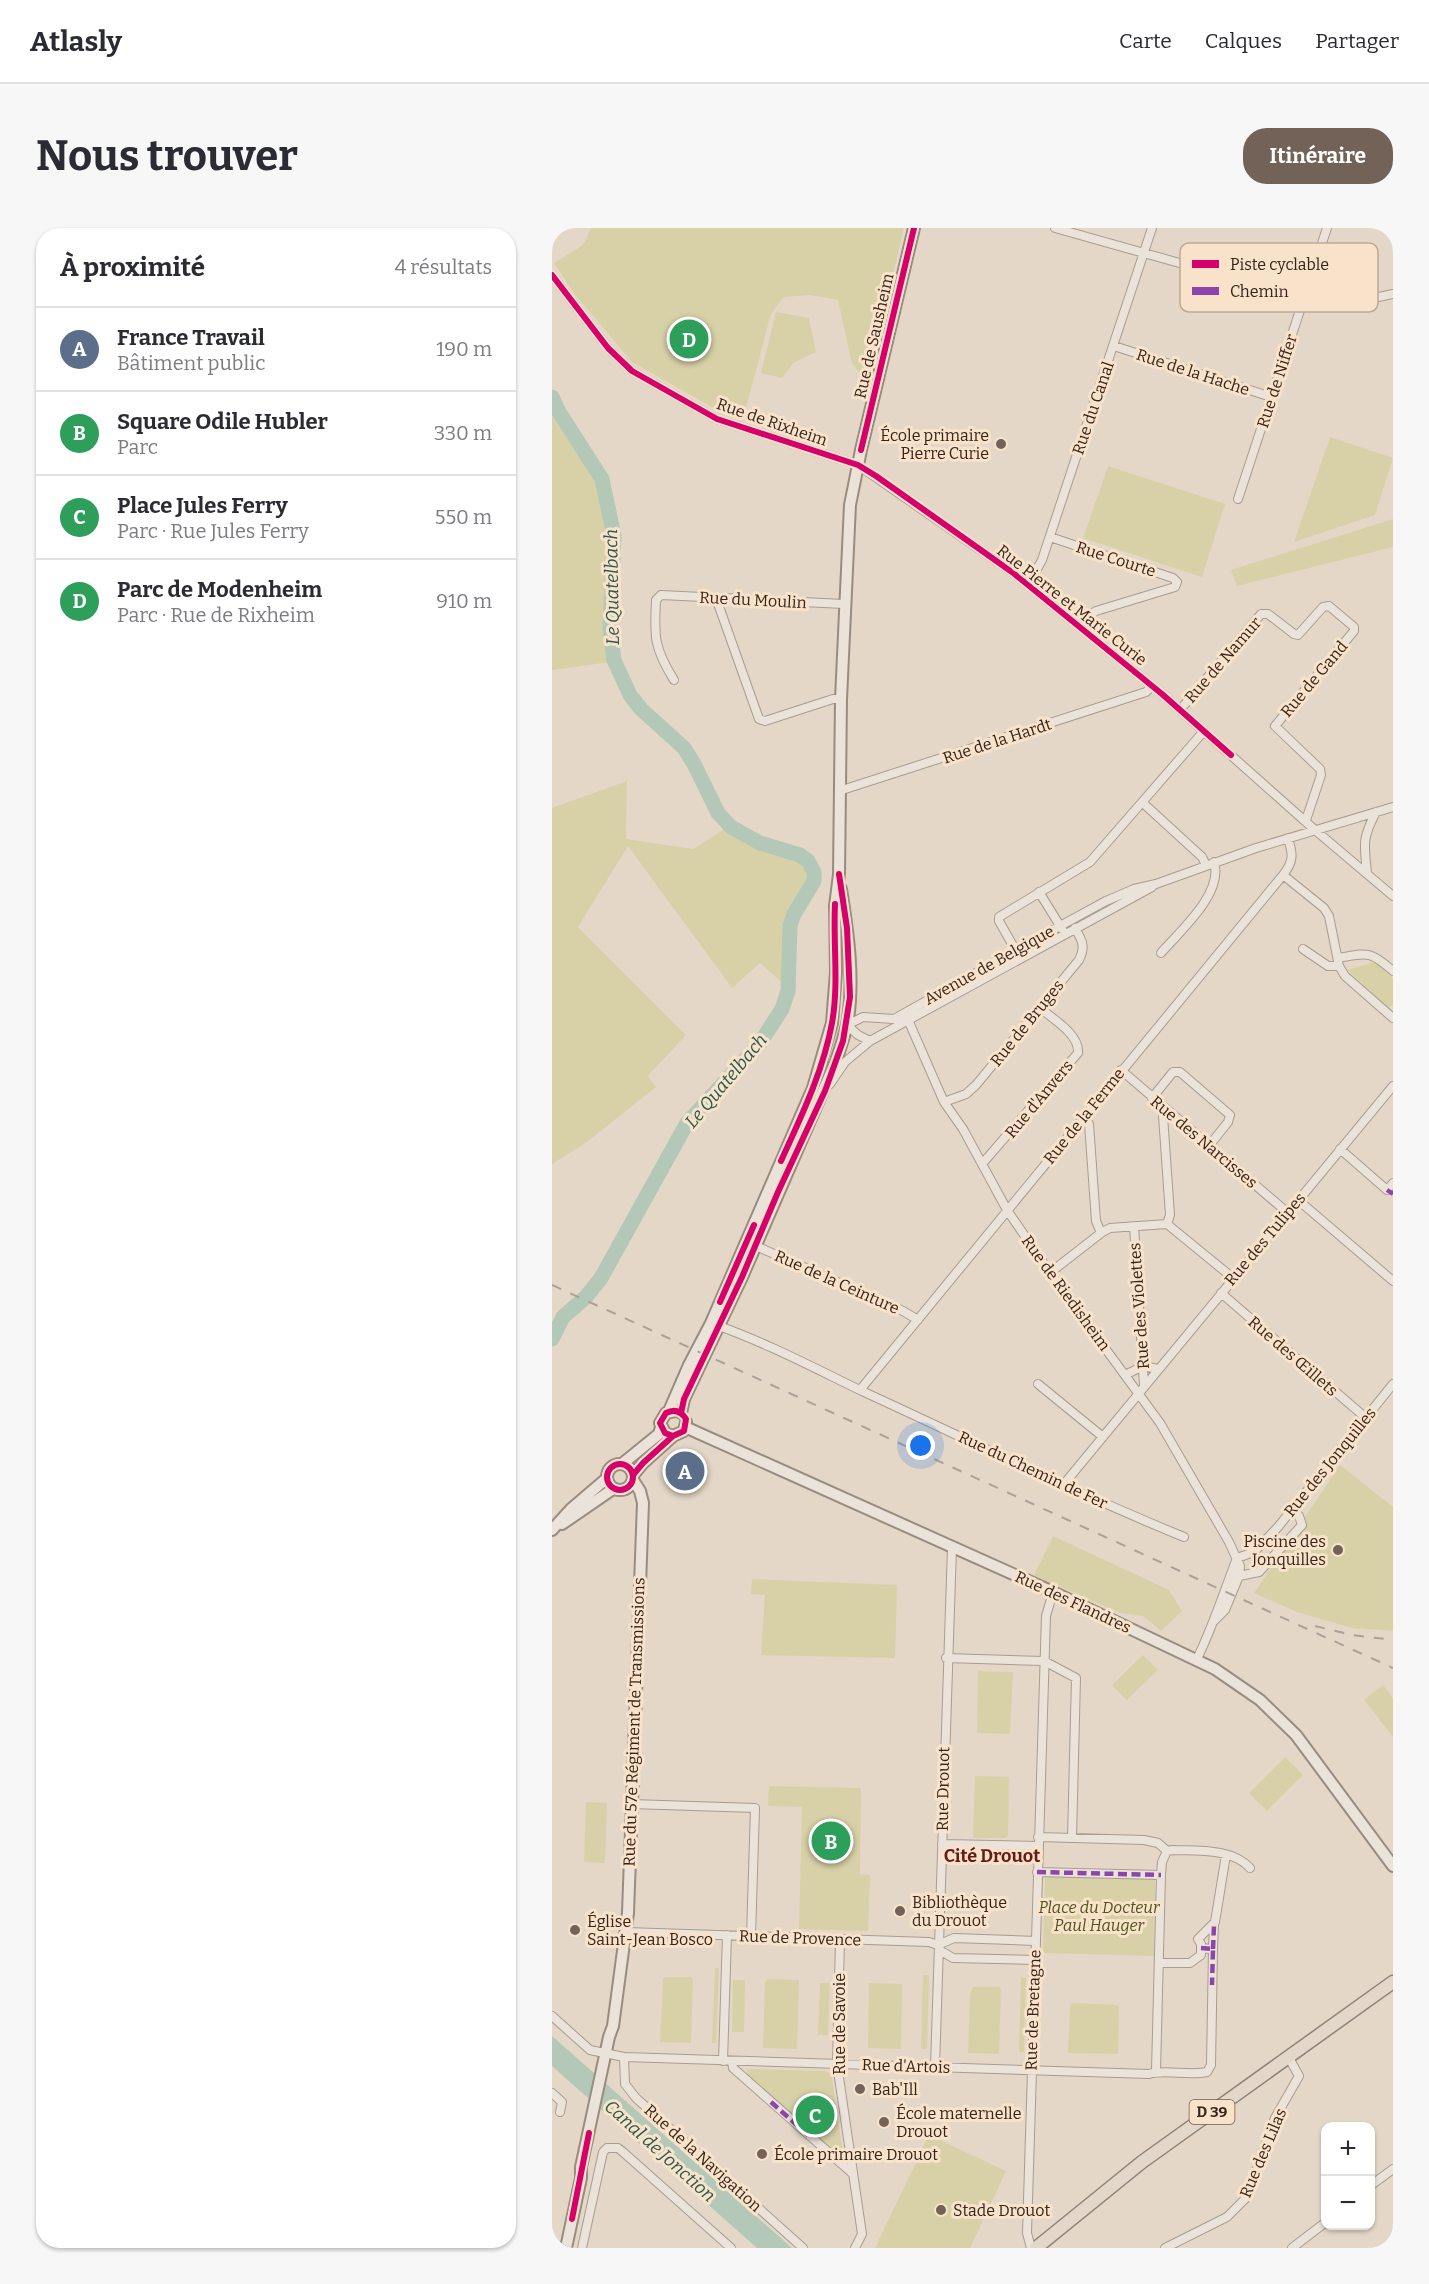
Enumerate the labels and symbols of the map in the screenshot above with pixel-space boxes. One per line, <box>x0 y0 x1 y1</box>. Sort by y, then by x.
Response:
legend <box>1180 243 1378 312</box>
text: Piste cyclable <box>1230 255 1329 274</box>
street label: Rue de Sausheim <box>850 272 898 400</box>
text: Chemin <box>1230 282 1289 301</box>
pin: D <box>670 316 708 362</box>
street label: Rue de Niffer <box>1253 332 1301 430</box>
street label: Rue de la Hache <box>1134 345 1252 399</box>
street label: Rue du Canal <box>1068 359 1118 457</box>
street label: Rue de Rixheim <box>714 394 830 450</box>
place label: École primaire Pierre Curie <box>880 425 989 463</box>
marker: École primaire Pierre Curie <box>994 437 1008 451</box>
water label: Le Quatelbach <box>600 529 624 645</box>
street label: Rue Courte <box>1074 537 1158 581</box>
street label: Rue Pierre et Marie Curie <box>993 541 1151 669</box>
street label: Rue du Moulin <box>699 588 807 612</box>
street label: Rue de Namur <box>1181 613 1265 707</box>
street label: Rue de Gand <box>1277 637 1352 721</box>
street label: Rue de la Hardt <box>940 714 1054 768</box>
street label: Avenue de Belgique <box>921 921 1057 1009</box>
street label: Rue de Bruges <box>986 976 1068 1070</box>
water label: Le Quatelbach <box>680 1029 772 1133</box>
street label: Rue d'Anvers <box>1001 1056 1077 1142</box>
street label: Rue de la Ferme <box>1040 1064 1128 1168</box>
street label: Rue des Narcisses <box>1147 1092 1261 1192</box>
street label: Rue des Tulipes <box>1221 1189 1309 1289</box>
street label: Rue de Riedisheim <box>1018 1232 1114 1354</box>
street label: Rue des Violettes <box>1125 1242 1153 1370</box>
street label: Rue de la Ceinture <box>772 1246 902 1318</box>
street label: Rue des Œillets <box>1244 1312 1342 1400</box>
street label: Rue des Jonquilles <box>1280 1403 1380 1521</box>
street label: Rue du Chemin de Fer <box>955 1427 1111 1513</box>
your location <box>906 1431 935 1460</box>
pin: A <box>666 1448 704 1494</box>
place label: Piscine des Jonquilles <box>1243 1532 1326 1569</box>
marker: Piscine des Jonquilles <box>1331 1543 1345 1557</box>
street label: Rue des Flandres <box>1012 1567 1134 1637</box>
street label: Rue du 57e Régiment de Transmissions <box>619 1577 649 1867</box>
street label: Rue Drouot <box>933 1747 953 1831</box>
pin: B <box>812 1818 850 1864</box>
district label: Cité Drouot <box>944 1845 1040 1867</box>
place label: Bibliothèque du Drouot <box>912 1893 1007 1930</box>
park label: Place du Docteur Paul Hauger <box>1038 1898 1161 1935</box>
marker: Bibliothèque du Drouot <box>893 1904 907 1918</box>
place label: Église Saint-Jean Bosco <box>587 1911 713 1949</box>
marker: Église Saint-Jean Bosco <box>568 1923 582 1937</box>
street label: Rue de Provence <box>739 1926 861 1950</box>
street label: Rue de Bretagne <box>1021 1949 1045 2071</box>
street label: Rue de Savoie <box>830 1973 849 2075</box>
street label: Rue d'Artois <box>861 2055 951 2077</box>
place label: Bab'Ill <box>872 2080 918 2099</box>
marker: Bab'Ill <box>853 2082 867 2096</box>
pin: C <box>796 2092 834 2138</box>
water label: Canal de Jonction <box>600 2095 720 2207</box>
street label: Rue de la Navigation <box>640 2100 766 2216</box>
road number: D 39 <box>1190 2100 1234 2124</box>
place label: École maternelle Drouot <box>896 2103 1021 2141</box>
street label: Rue des Lilas <box>1236 2105 1290 2201</box>
marker: École maternelle Drouot <box>877 2115 891 2129</box>
place label: École primaire Drouot <box>774 2144 938 2164</box>
marker: École primaire Drouot <box>755 2147 769 2161</box>
place label: Stade Drouot <box>953 2201 1050 2220</box>
marker: Stade Drouot <box>934 2203 948 2217</box>

